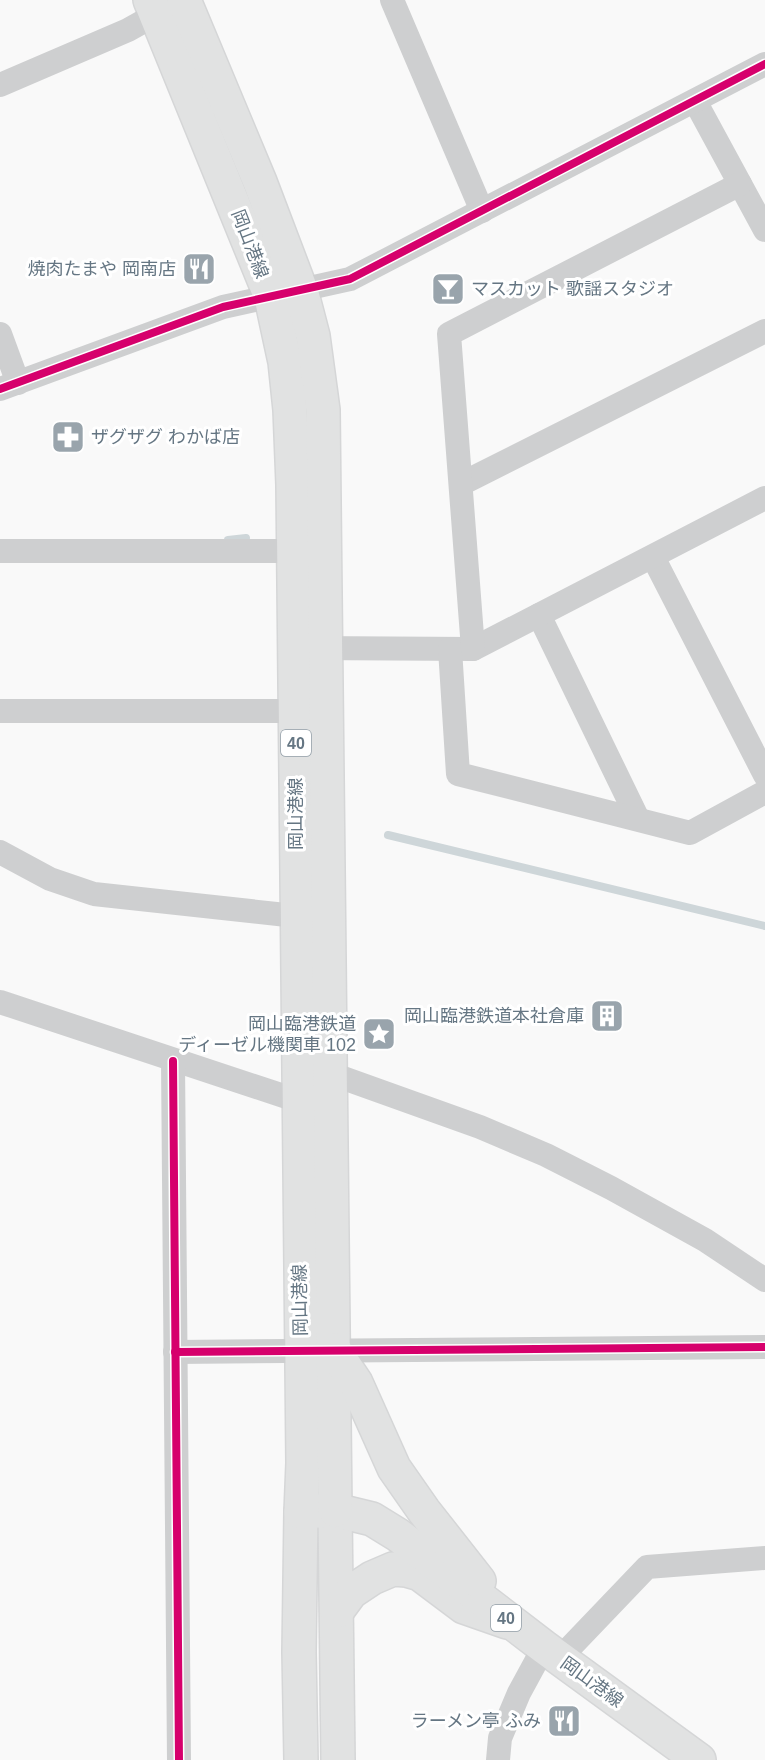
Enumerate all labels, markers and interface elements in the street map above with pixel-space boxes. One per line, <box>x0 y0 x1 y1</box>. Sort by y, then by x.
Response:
street label: 岡山港線 <box>228 207 272 281</box>
restaurant icon: 焼肉たまや 岡南店 <box>181 251 217 287</box>
place label: 焼肉たまや 岡南店 <box>28 259 176 279</box>
bar icon: マスカット 歌謡スタジオ <box>430 271 466 307</box>
place label: マスカット 歌謡スタジオ <box>471 279 674 299</box>
pharmacy icon: ザグザグ わかば店 <box>50 419 86 455</box>
place label: ザグザグ わかば店 <box>91 427 240 447</box>
road number: 40 <box>281 730 311 756</box>
street label: 岡山港線 <box>286 778 306 850</box>
building icon: 岡山臨港鉄道本社倉庫 <box>589 998 625 1034</box>
place label: 岡山臨港鉄道本社倉庫 <box>404 1006 584 1026</box>
place label: 岡山臨港鉄道 ディーゼル機関車 102 <box>178 1014 356 1055</box>
place icon: 岡山臨港鉄道 ディーゼル機関車 102 <box>361 1016 397 1052</box>
street label: 岡山港線 <box>289 1264 311 1336</box>
road number: 40 <box>491 1605 521 1631</box>
street label: 岡山港線 <box>557 1653 627 1711</box>
restaurant icon: ラーメン亭 ふみ <box>546 1703 582 1739</box>
place label: ラーメン亭 ふみ <box>411 1711 541 1731</box>

